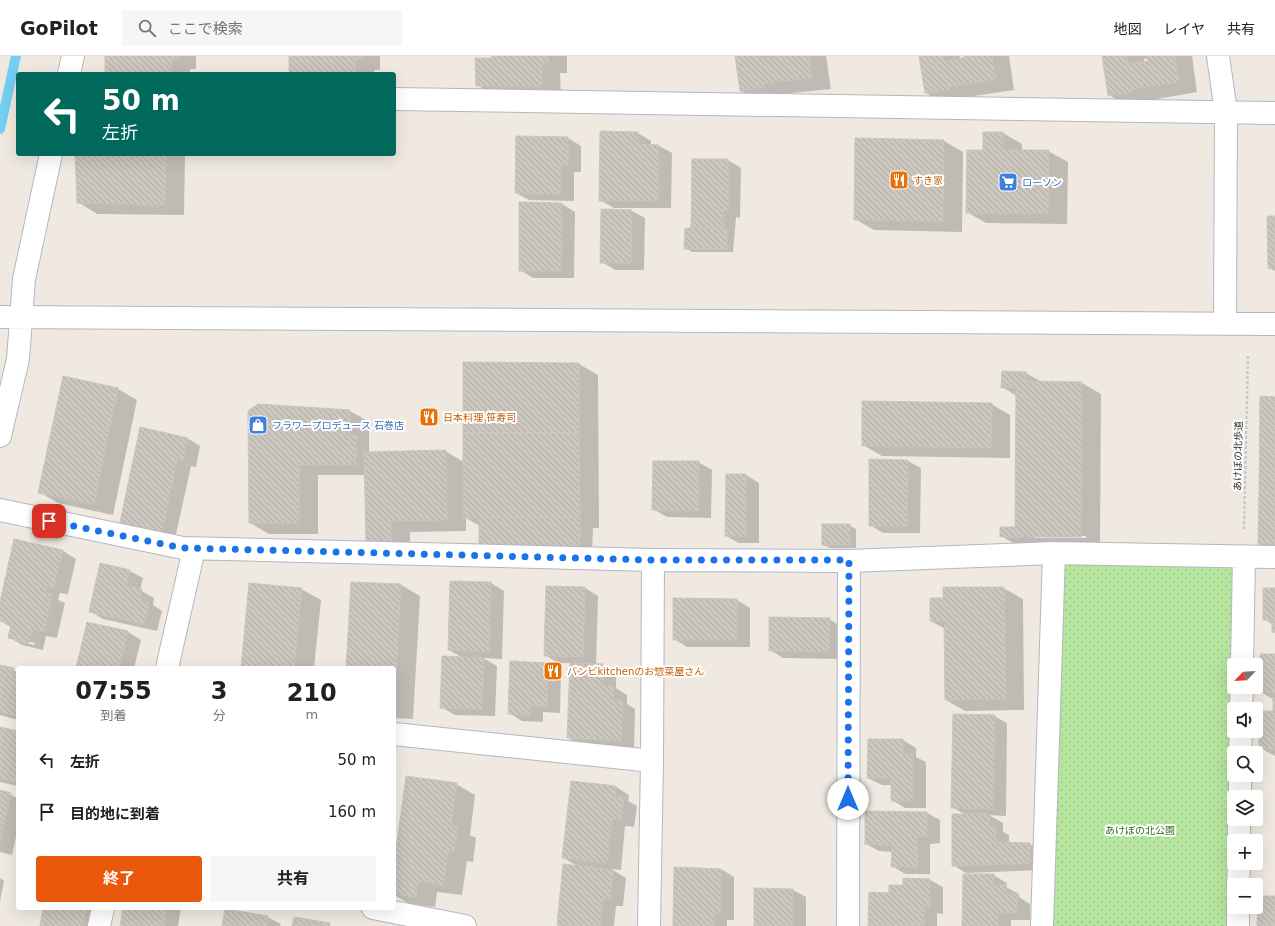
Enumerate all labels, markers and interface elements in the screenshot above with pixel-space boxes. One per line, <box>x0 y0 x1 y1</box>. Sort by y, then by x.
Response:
search box <box>122 10 402 46</box>
text: GoPilot <box>20 17 98 39</box>
icon: search <box>136 17 158 39</box>
text: ここで検索 <box>168 20 243 38</box>
text: 地図 <box>1113 21 1141 37</box>
text: レイヤ <box>1163 21 1205 37</box>
text: 共有 <box>1227 21 1255 37</box>
text: 50 m <box>102 84 180 117</box>
icon: left <box>36 88 88 140</box>
text: 左折 <box>102 122 138 143</box>
restaurant icon: すき家 <box>888 169 910 191</box>
supermarket icon: ローソン <box>997 171 1019 193</box>
place label: すき家 <box>913 175 943 186</box>
place label: ローソン <box>1022 177 1062 188</box>
restaurant icon: 日本料理 笹寿司 <box>418 406 440 428</box>
place label: 日本料理 笹寿司 <box>443 412 516 423</box>
shop icon: フラワープロデュース 石巻店 <box>247 414 269 436</box>
place label: フラワープロデュース 石巻店 <box>272 420 404 431</box>
street label: あけぼの北歩道 <box>1232 421 1244 491</box>
pin <box>32 504 66 538</box>
icon: arrive <box>38 510 60 532</box>
north arrow <box>1227 658 1263 694</box>
map controls <box>1227 658 1263 914</box>
restaurant icon: バンビkitchenのお惣菜屋さん <box>542 660 564 682</box>
place label: バンビkitchenのお惣菜屋さん <box>567 666 704 677</box>
text: 07:55 <box>75 677 152 705</box>
text: 3 <box>211 677 227 705</box>
text: 210 <box>287 679 337 707</box>
button: sound <box>1227 702 1263 738</box>
text: m <box>305 707 318 722</box>
text: 到着 <box>100 708 126 723</box>
text: 分 <box>213 708 226 723</box>
button: search <box>1227 746 1263 782</box>
icon: left <box>36 749 58 771</box>
text: 50 m <box>338 751 376 769</box>
text: 左折 <box>70 753 100 771</box>
position arrow <box>827 778 869 820</box>
button: layers <box>1227 790 1263 826</box>
icon: arrive <box>36 801 58 823</box>
text: 160 m <box>328 803 376 821</box>
text: 目的地に到着 <box>70 805 160 823</box>
park label: あけぼの北公園 <box>1105 825 1175 836</box>
button: + <box>1227 834 1263 870</box>
button: 終了 <box>36 856 202 902</box>
button: 共有 <box>210 856 376 902</box>
button: − <box>1227 878 1263 914</box>

